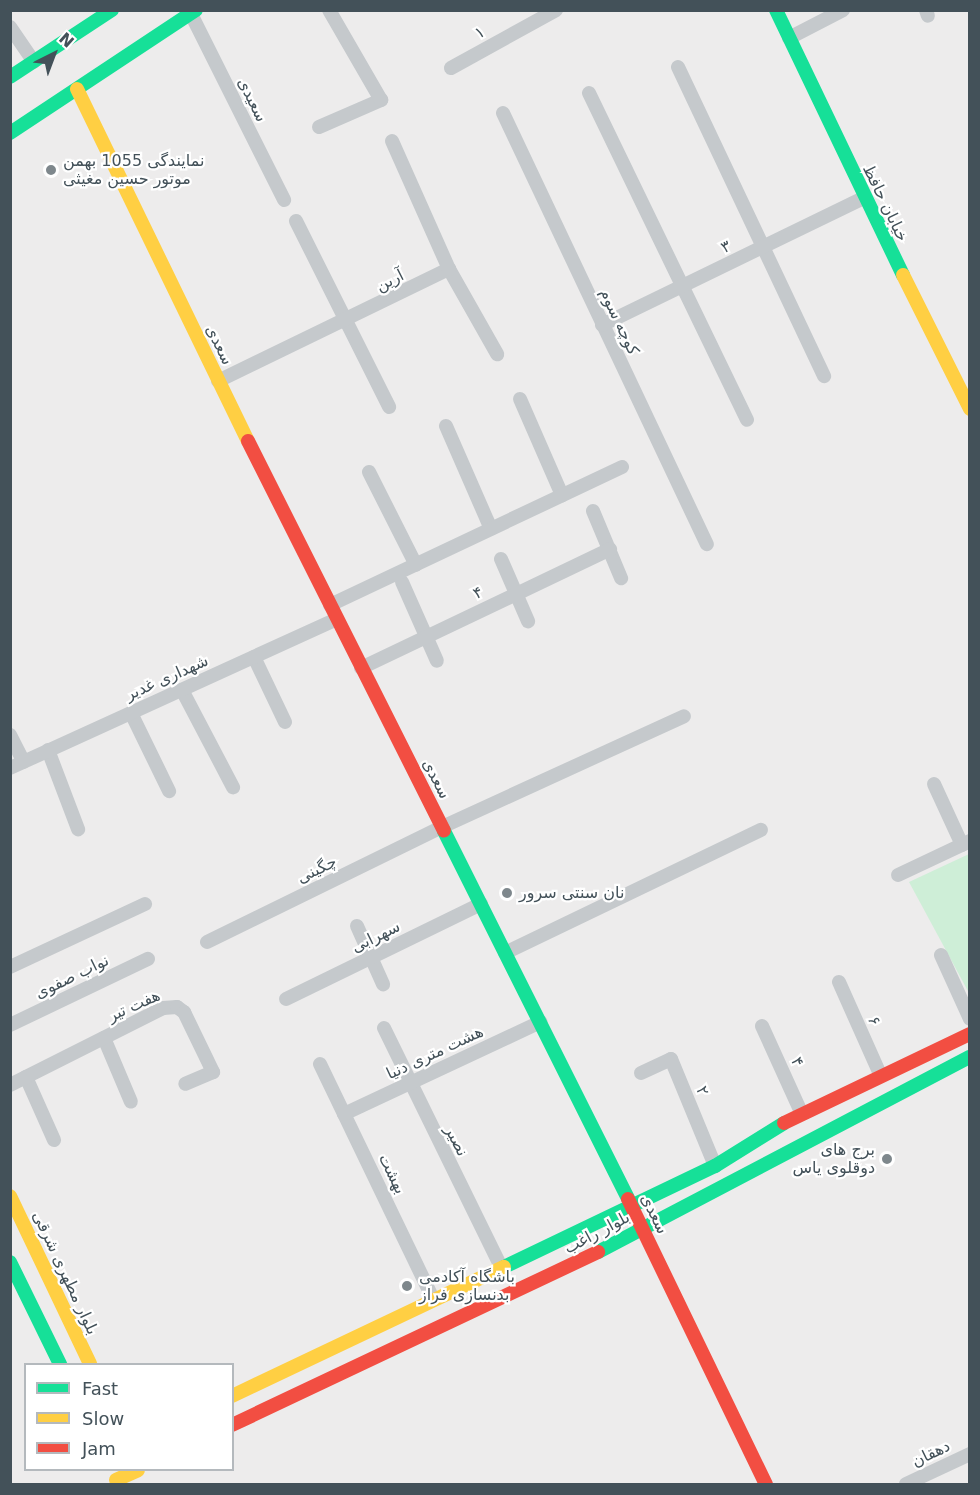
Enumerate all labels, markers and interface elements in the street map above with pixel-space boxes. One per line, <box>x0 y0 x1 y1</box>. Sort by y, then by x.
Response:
street label: ۱ <box>472 23 488 43</box>
north arrow <box>24 24 84 84</box>
text: N <box>55 29 78 52</box>
street label: سعیدی <box>233 75 271 125</box>
place label: نمایندگی 1055 بهمن موتور حسین مغیثی <box>63 151 204 189</box>
street label: خیابان حافظ <box>858 161 912 245</box>
marker: نمایندگی 1055 بهمن موتور حسین مغیثی <box>44 163 58 177</box>
street label: ۳ <box>718 236 734 258</box>
street label: آرین <box>373 266 407 296</box>
street label: کوچه سوم <box>595 286 643 358</box>
street label: سعدی <box>201 322 237 368</box>
street label: ۴ <box>470 582 486 604</box>
street label: شهداری غدیر <box>122 651 212 705</box>
street label: سعدی <box>418 756 454 802</box>
street label: چگینی <box>294 852 340 888</box>
place label: نان سنتی سرور <box>519 883 624 903</box>
marker: نان سنتی سرور <box>500 886 514 900</box>
street label: سهرابی <box>348 917 404 957</box>
street label: نواب صفوی <box>32 951 112 1003</box>
street label: هفت تیر <box>105 986 163 1026</box>
street label: ۶ <box>863 1013 885 1029</box>
street label: هشت متری دنیا <box>384 1022 486 1084</box>
street label: ۴ <box>786 1054 808 1070</box>
street label: ۲ <box>691 1083 713 1099</box>
street label: نصیر <box>440 1122 472 1160</box>
place label: برج های دوقلوی یاس <box>792 1140 875 1178</box>
street label: بهشت <box>374 1151 410 1197</box>
marker: برج های دوقلوی یاس <box>880 1152 894 1166</box>
street label: سعدی <box>636 1191 672 1237</box>
street label: بلوار مطهری شرقی <box>28 1208 102 1338</box>
street label: بلوار راغب <box>561 1208 633 1258</box>
place label: باشگاه آکادمی بدنسازی فراز <box>419 1267 515 1305</box>
marker: باشگاه آکادمی بدنسازی فراز <box>400 1279 414 1293</box>
legend <box>24 1363 234 1471</box>
text: Fast <box>82 1378 118 1399</box>
text: Slow <box>82 1408 124 1429</box>
street label: دهقان <box>909 1437 953 1471</box>
text: Jam <box>82 1438 116 1459</box>

